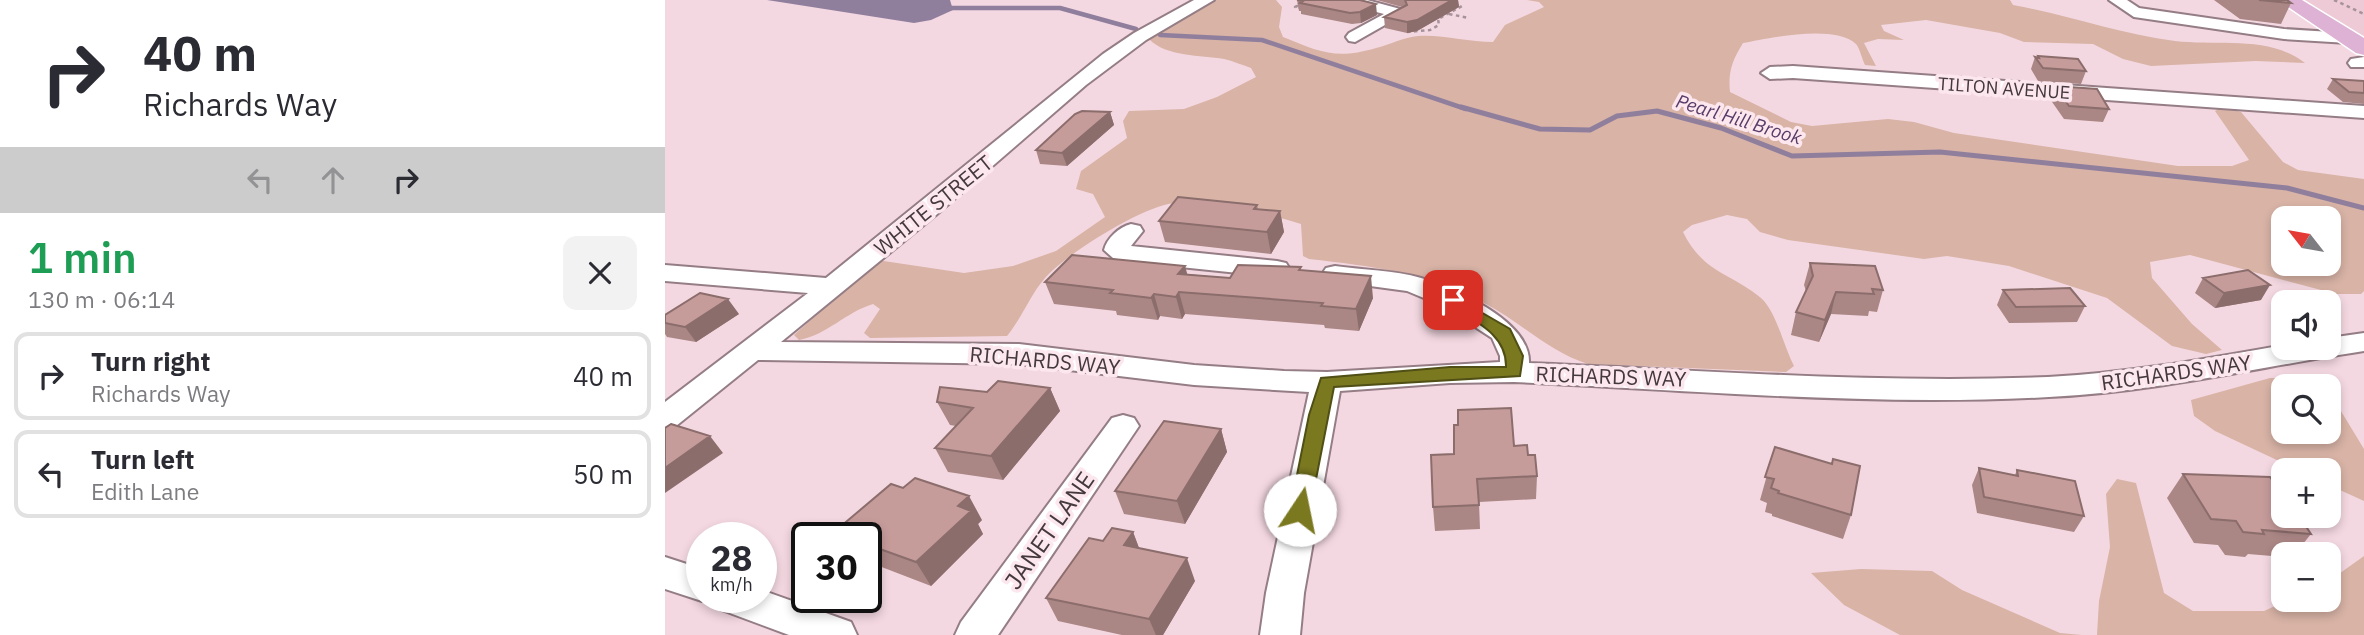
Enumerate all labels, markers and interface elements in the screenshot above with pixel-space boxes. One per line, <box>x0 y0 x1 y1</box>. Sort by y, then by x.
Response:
text: 40 m <box>143 21 257 84</box>
icon: right <box>28 28 119 119</box>
street label: TILTON AVENUE <box>1937 72 2071 104</box>
text: Richards Way <box>143 83 337 125</box>
water label: Pearl Hill Brook <box>1673 89 1806 150</box>
street label: WHITE STREET <box>868 149 998 261</box>
icon: left <box>241 161 279 199</box>
icon: ahead <box>314 161 352 199</box>
icon: right <box>387 161 425 199</box>
north arrow <box>2271 206 2341 276</box>
map controls <box>2271 206 2341 612</box>
text: 1 min <box>28 230 137 285</box>
button: close <box>563 236 637 310</box>
pin <box>1423 270 1483 330</box>
icon: arrive <box>1434 281 1472 319</box>
text: 130 m · 06:14 <box>28 284 175 314</box>
button: sound <box>2271 290 2341 360</box>
street label: RICHARDS WAY <box>968 339 1122 381</box>
text: Turn right <box>91 344 210 378</box>
street label: RICHARDS WAY <box>2099 348 2253 396</box>
icon: right <box>32 357 70 395</box>
text: 40 m <box>573 359 633 393</box>
street label: RICHARDS WAY <box>1535 359 1688 393</box>
button: search <box>2271 374 2341 444</box>
text: Richards Way <box>91 378 231 408</box>
text: Turn left <box>91 442 194 476</box>
icon: left <box>32 455 70 493</box>
text: 50 m <box>573 457 633 491</box>
button: + <box>2271 458 2341 528</box>
street label: JANET LANE <box>997 465 1101 595</box>
position arrow <box>1263 473 1337 547</box>
text: Edith Lane <box>91 476 199 506</box>
speed limit sign: 30 <box>791 522 882 613</box>
text: 28 <box>710 535 753 581</box>
button: − <box>2271 542 2341 612</box>
text: km/h <box>710 573 753 596</box>

